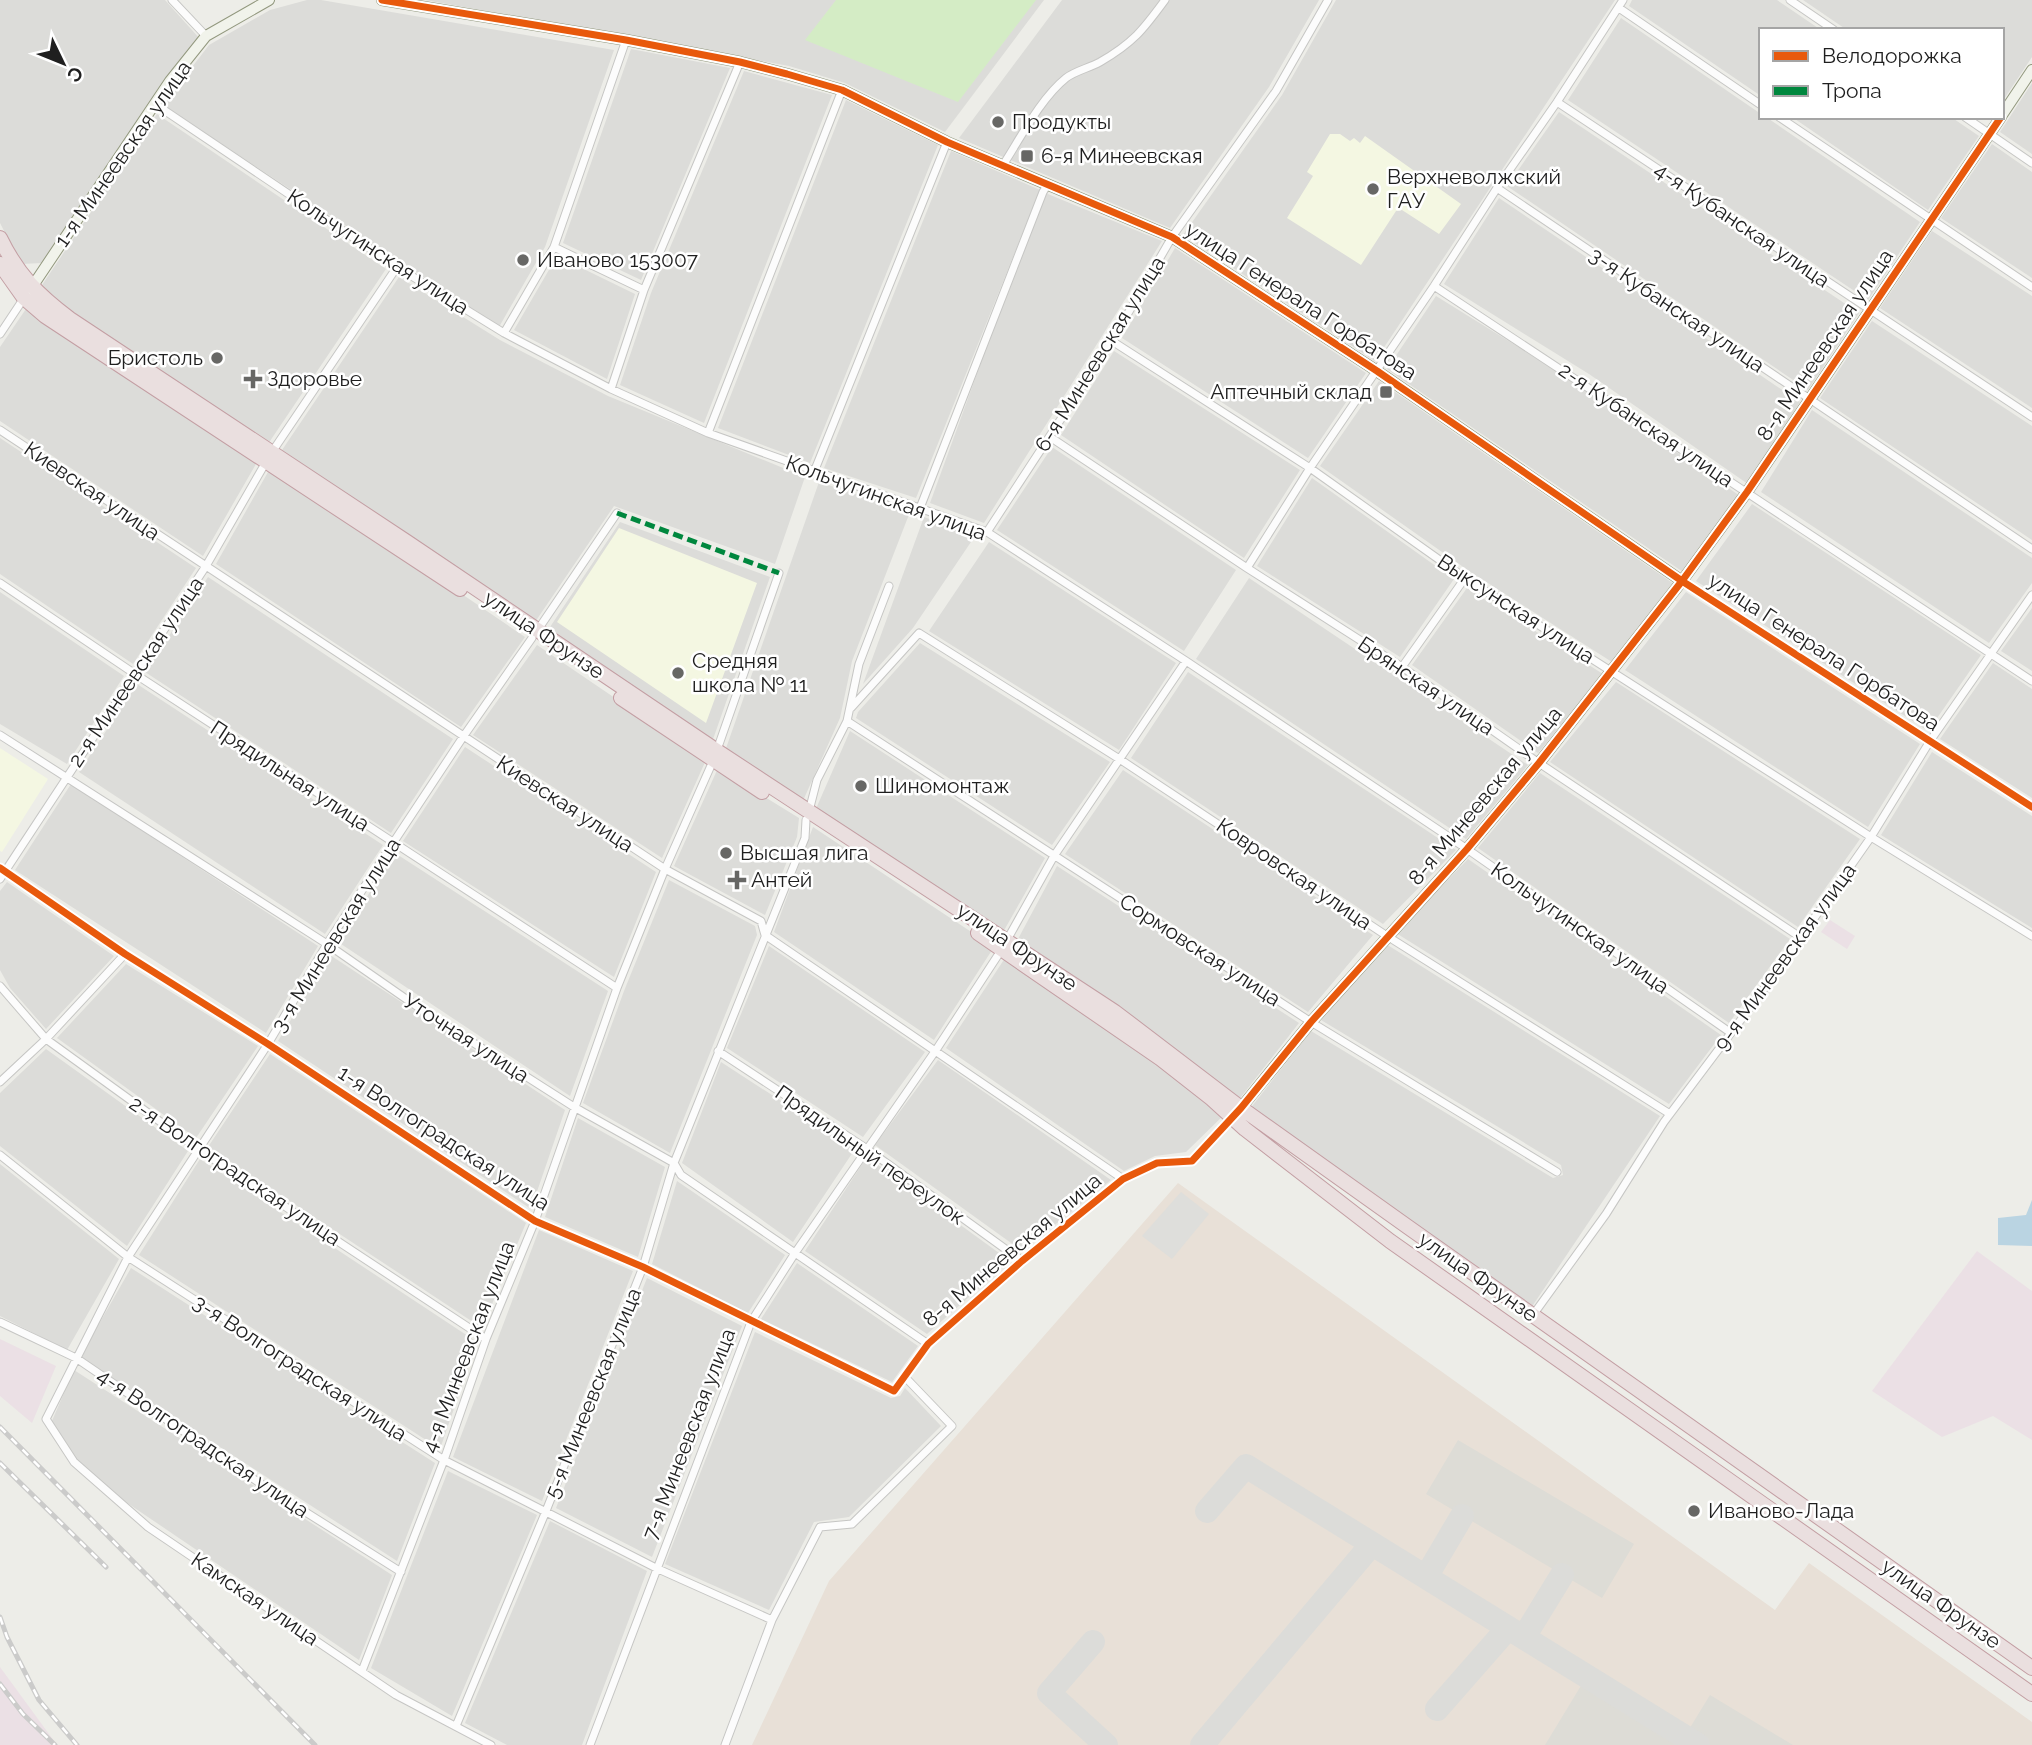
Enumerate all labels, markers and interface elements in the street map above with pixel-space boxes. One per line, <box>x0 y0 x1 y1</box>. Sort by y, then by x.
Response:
north arrow <box>28 28 98 98</box>
legend <box>1759 28 2004 119</box>
text: Велодорожка <box>1822 43 1962 68</box>
street label: 1-я Минеевская улица <box>49 56 196 252</box>
text: С <box>63 62 88 87</box>
text: Тропа <box>1822 78 1882 103</box>
place label: Продукты <box>1012 109 1111 134</box>
marker: Продукты <box>990 114 1006 130</box>
place label: 6-я Минеевская <box>1041 143 1203 168</box>
marker: 6-я Минеевская <box>1019 148 1035 164</box>
street label: 4-я Кубанская улица <box>1650 157 1835 292</box>
place label: Верхневолжский ГАУ <box>1387 164 1561 213</box>
marker: Верхневолжский ГАУ <box>1365 181 1381 197</box>
street label: Кольчугинская улица <box>283 183 474 320</box>
street label: улица Генерала Горбатова <box>1181 216 1422 385</box>
street label: 3-я Кубанская улица <box>1585 242 1770 377</box>
street label: 8-я Минеевская улица <box>1751 244 1898 445</box>
place label: Иваново 153007 <box>537 247 699 272</box>
street label: 6-я Минеевская улица <box>1029 251 1170 456</box>
marker: Иваново 153007 <box>515 252 531 268</box>
place label: Бристоль <box>108 345 203 370</box>
marker: Бристоль <box>209 350 225 366</box>
street label: 2-я Кубанская улица <box>1554 357 1738 492</box>
place label: Здоровье <box>267 366 362 391</box>
marker: Здоровье <box>245 371 261 387</box>
place label: Аптечный склад <box>1210 379 1372 404</box>
marker: Аптечный склад <box>1378 384 1394 400</box>
street label: Киевская улица <box>20 436 165 545</box>
street label: Кольчугинская улица <box>782 450 990 545</box>
street label: Выксунская улица <box>1433 548 1600 669</box>
street label: улица Генерала Горбатова <box>1704 567 1945 736</box>
street label: 2-я Минеевская улица <box>63 572 209 772</box>
street label: улица Фрунзе <box>479 585 609 684</box>
street label: Брянская улица <box>1354 631 1499 740</box>
place label: Средняя школа № 11 <box>692 648 808 697</box>
marker: Средняя школа № 11 <box>670 665 686 681</box>
street label: 8-я Минеевская улица <box>1403 701 1567 890</box>
street label: Прядильная улица <box>206 715 374 836</box>
street label: Киевская улица <box>492 750 638 857</box>
place label: Шиномонтаж <box>875 773 1010 798</box>
marker: Шиномонтаж <box>853 778 869 794</box>
street label: Ковровская улица <box>1212 812 1377 935</box>
street label: 3-я Минеевская улица <box>266 833 406 1036</box>
place label: Высшая лига <box>740 840 869 865</box>
marker: Высшая лига <box>718 845 734 861</box>
street label: Кольчугинская улица <box>1486 857 1674 999</box>
street label: 9-я Минеевская улица <box>1708 858 1861 1055</box>
place label: Антей <box>751 867 812 892</box>
marker: Антей <box>729 872 745 888</box>
street label: Сормовская улица <box>1115 888 1286 1011</box>
street label: улица Фрунзе <box>952 897 1082 996</box>
street label: Уточная улица <box>399 988 534 1088</box>
street label: 1-я Волгоградская улица <box>334 1060 555 1215</box>
street label: Прядильный переулок <box>771 1080 970 1230</box>
street label: 2-я Волгоградская улица <box>125 1090 346 1251</box>
street label: 8-я Минеевская улица <box>917 1168 1106 1332</box>
street label: улица Фрунзе <box>1414 1226 1543 1327</box>
street label: 4-я Минеевская улица <box>416 1238 519 1456</box>
street label: 5-я Минеевская улица <box>539 1284 646 1502</box>
street label: 3-я Волгоградская улица <box>189 1289 412 1446</box>
street label: 7-я Минеевская улица <box>637 1325 740 1543</box>
street label: 4-я Волгоградская улица <box>93 1362 314 1523</box>
place label: Иваново-Лада <box>1708 1498 1854 1523</box>
marker: Иваново-Лада <box>1686 1503 1702 1519</box>
street label: Камская улица <box>187 1547 324 1650</box>
street label: улица Фрунзе <box>1877 1553 2006 1654</box>

